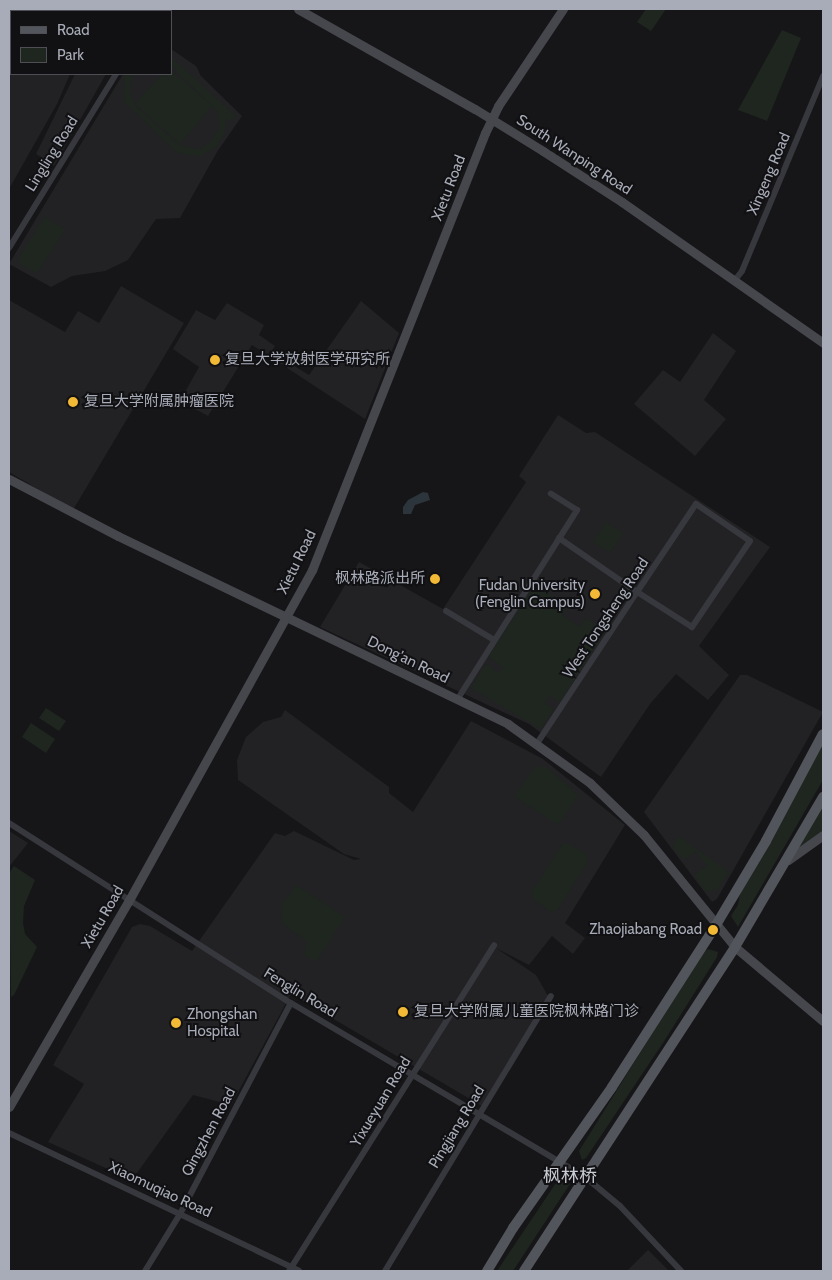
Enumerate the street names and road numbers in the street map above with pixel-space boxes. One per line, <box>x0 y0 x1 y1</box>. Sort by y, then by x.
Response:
street label: South Wanping Road <box>513 111 635 199</box>
street label: Lingling Road <box>22 113 82 195</box>
street label: Xingeng Road <box>744 130 794 218</box>
street label: Xietu Road <box>428 153 470 223</box>
street label: Xietu Road <box>274 527 320 597</box>
street label: West Tongsheng Road <box>559 555 653 681</box>
street label: Dong'an Road <box>364 632 452 688</box>
street label: Xietu Road <box>78 883 128 951</box>
street label: Fenglin Road <box>260 964 340 1022</box>
street label: Yixueyuan Road <box>347 1054 415 1150</box>
street label: Pingjiang Road <box>425 1082 489 1172</box>
street label: Qingzhen Road <box>178 1085 240 1179</box>
street label: Xiaomuqiao Road <box>106 1158 214 1222</box>

